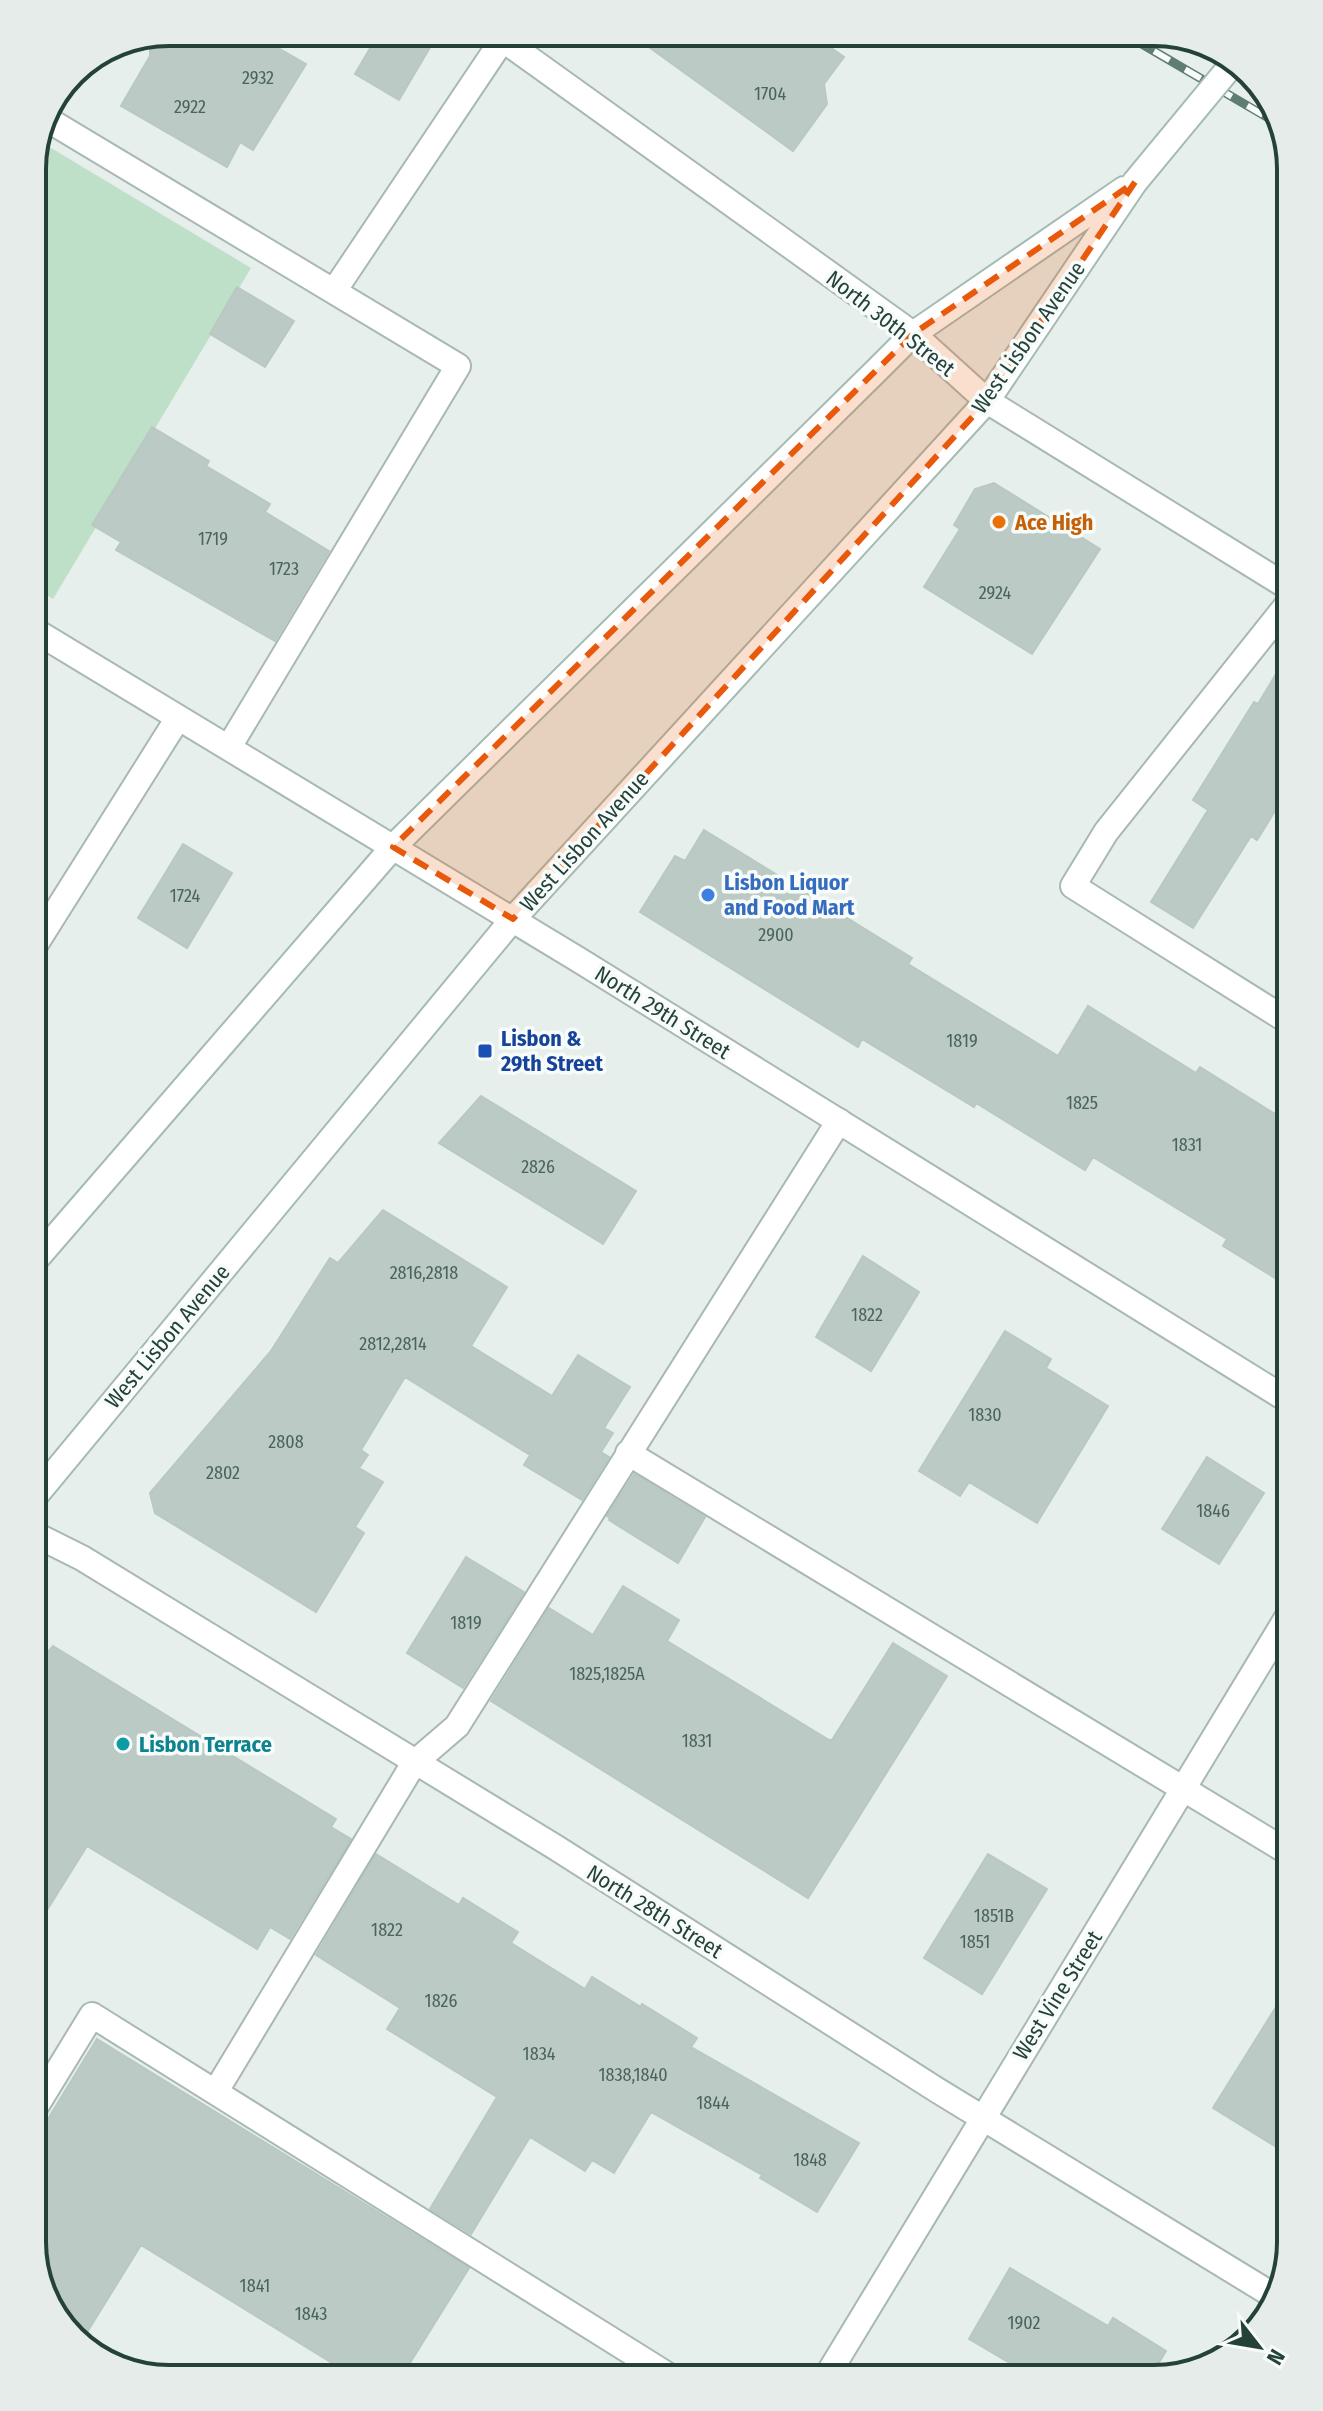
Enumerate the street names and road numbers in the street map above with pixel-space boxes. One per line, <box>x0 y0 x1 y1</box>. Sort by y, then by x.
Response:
street label: West Lisbon Avenue <box>966 256 1091 419</box>
street label: North 30th Street <box>821 265 961 383</box>
street label: West Lisbon Avenue <box>514 766 655 917</box>
street label: North 29th Street <box>590 960 736 1065</box>
street label: West Lisbon Avenue <box>99 1259 235 1414</box>
street label: North 28th Street <box>582 1859 728 1964</box>
street label: West Vine Street <box>1007 1925 1108 2065</box>

